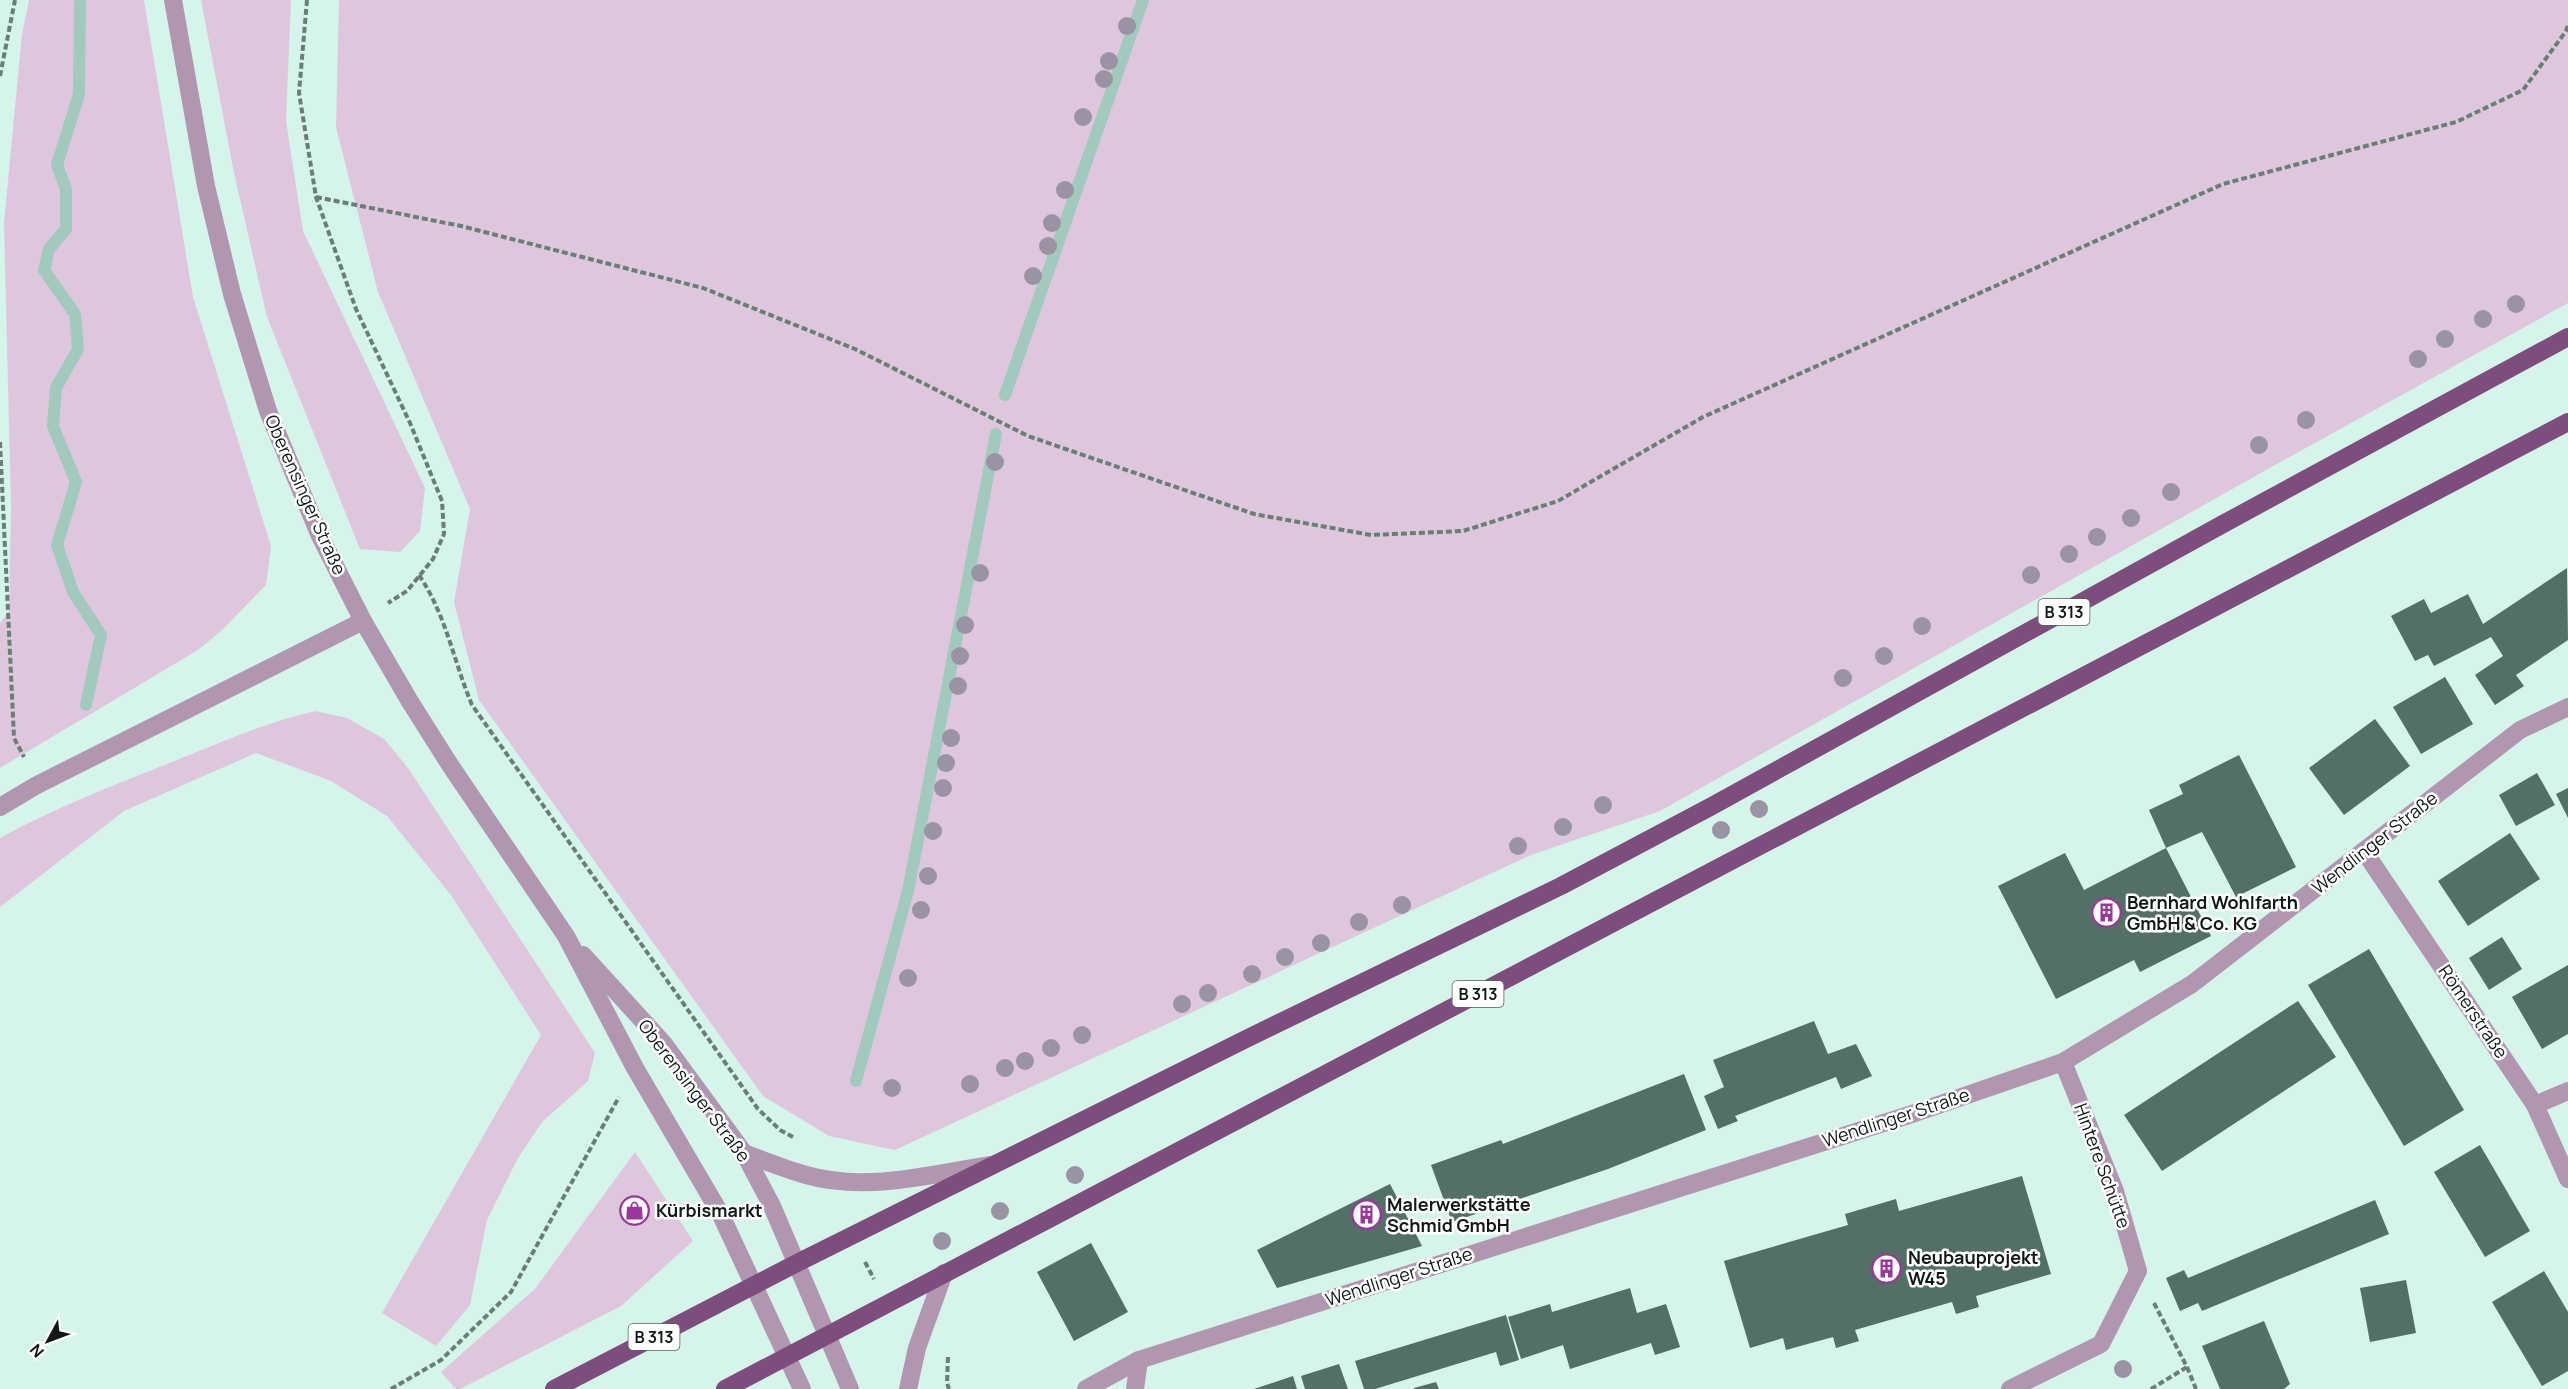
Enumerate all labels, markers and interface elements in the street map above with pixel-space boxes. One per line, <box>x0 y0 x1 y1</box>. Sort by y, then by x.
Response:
street label: Oberensinger Straße <box>260 411 352 578</box>
road number: B 313 <box>2038 599 2090 625</box>
street label: Wendlinger Straße <box>2307 786 2442 899</box>
place label: Bernhard Wohlfarth GmbH & Co. KG <box>2127 890 2298 935</box>
building icon: Bernhard Wohlfarth GmbH & Co. KG <box>2090 897 2122 929</box>
street label: Römerstraße <box>2434 960 2514 1063</box>
road number: B 313 <box>1452 981 1504 1007</box>
street label: Oberensinger Straße <box>633 1014 756 1167</box>
street label: Wendlinger Straße <box>1819 1082 1972 1152</box>
street label: Hintere Schütte <box>2069 1100 2137 1231</box>
place label: Malerwerkstätte Schmid GmbH <box>1387 1192 1531 1237</box>
shop icon: Kürbismarkt <box>619 1195 651 1227</box>
place label: Kürbismarkt <box>656 1198 763 1222</box>
building icon: Malerwerkstätte Schmid GmbH <box>1350 1199 1382 1231</box>
street label: Wendlinger Straße <box>1322 1241 1475 1311</box>
place label: Neubauprojekt W45 <box>1908 1245 2038 1290</box>
building icon: Neubauprojekt W45 <box>1871 1252 1903 1284</box>
north arrow <box>18 1311 78 1371</box>
road number: B 313 <box>628 1324 680 1350</box>
text: N <box>25 1339 49 1362</box>

